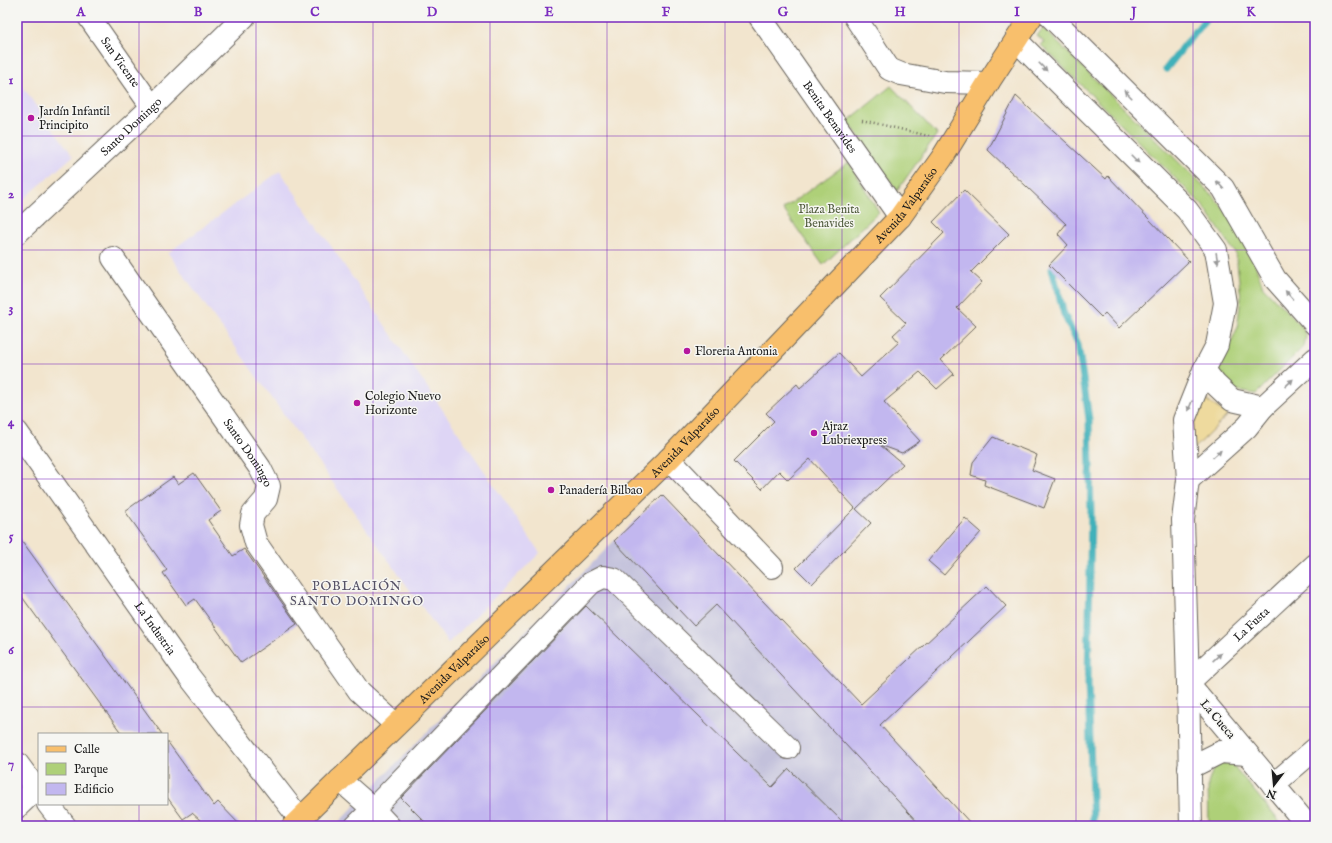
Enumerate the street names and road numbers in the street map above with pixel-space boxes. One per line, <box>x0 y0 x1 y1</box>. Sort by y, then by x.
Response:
street label: San Vicente <box>97 34 143 91</box>
street label: Benita Benavides <box>799 78 860 156</box>
street label: Santo Domingo <box>97 94 166 159</box>
street label: Avenida Valparaíso <box>871 164 941 248</box>
street label: Avenida Valparaíso <box>647 403 724 482</box>
street label: Santo Domingo <box>220 416 275 490</box>
street label: La Industria <box>131 599 179 659</box>
street label: La Fusta <box>1230 604 1273 645</box>
street label: Avenida Valparaíso <box>415 631 493 708</box>
street label: La Cueca <box>1197 697 1239 743</box>

